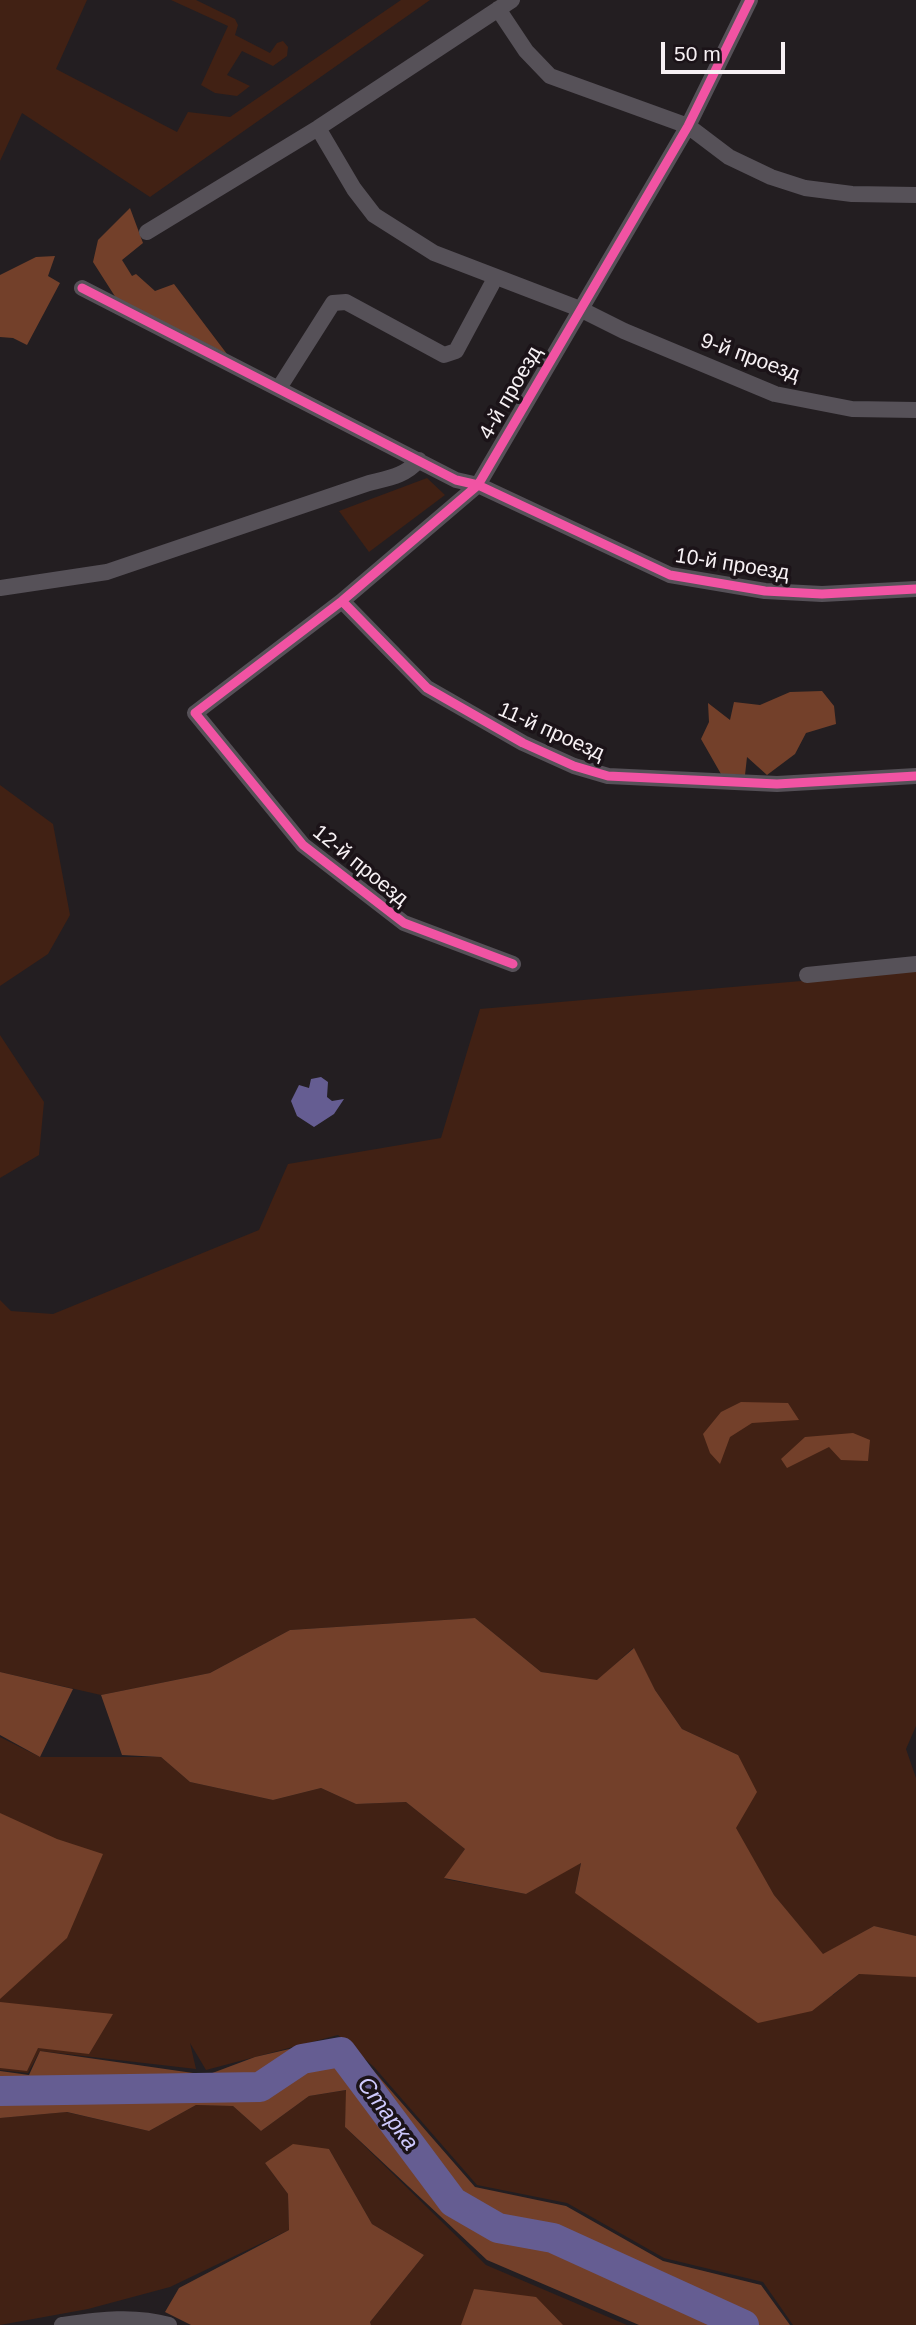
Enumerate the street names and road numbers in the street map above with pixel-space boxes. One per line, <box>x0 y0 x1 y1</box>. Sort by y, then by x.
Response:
street label: 9-й проезд <box>697 328 803 388</box>
street label: 4-й проезд <box>474 342 548 444</box>
street label: 10-й проезд <box>673 544 791 586</box>
street label: 11-й проезд <box>494 697 608 767</box>
street label: 12-й проезд <box>307 820 413 912</box>

